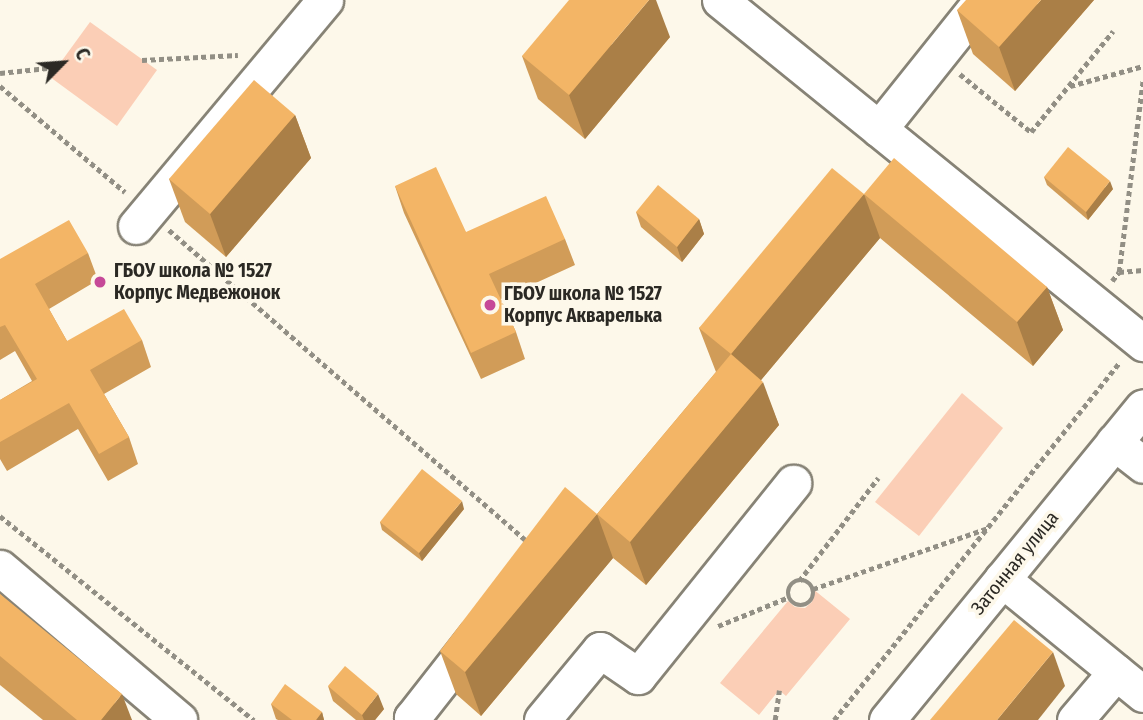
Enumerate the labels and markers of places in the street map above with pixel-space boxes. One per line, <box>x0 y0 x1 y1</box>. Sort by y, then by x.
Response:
place label: ГБОУ школа № 1527 Корпус Медвежонок <box>114 260 280 304</box>
marker: ГБОУ школа № 1527 Корпус Медвежонок <box>92 274 108 290</box>
place label: ГБОУ школа № 1527 Корпус Акварелька <box>504 283 662 327</box>
marker: ГБОУ школа № 1527 Корпус Акварелька <box>482 297 498 313</box>

